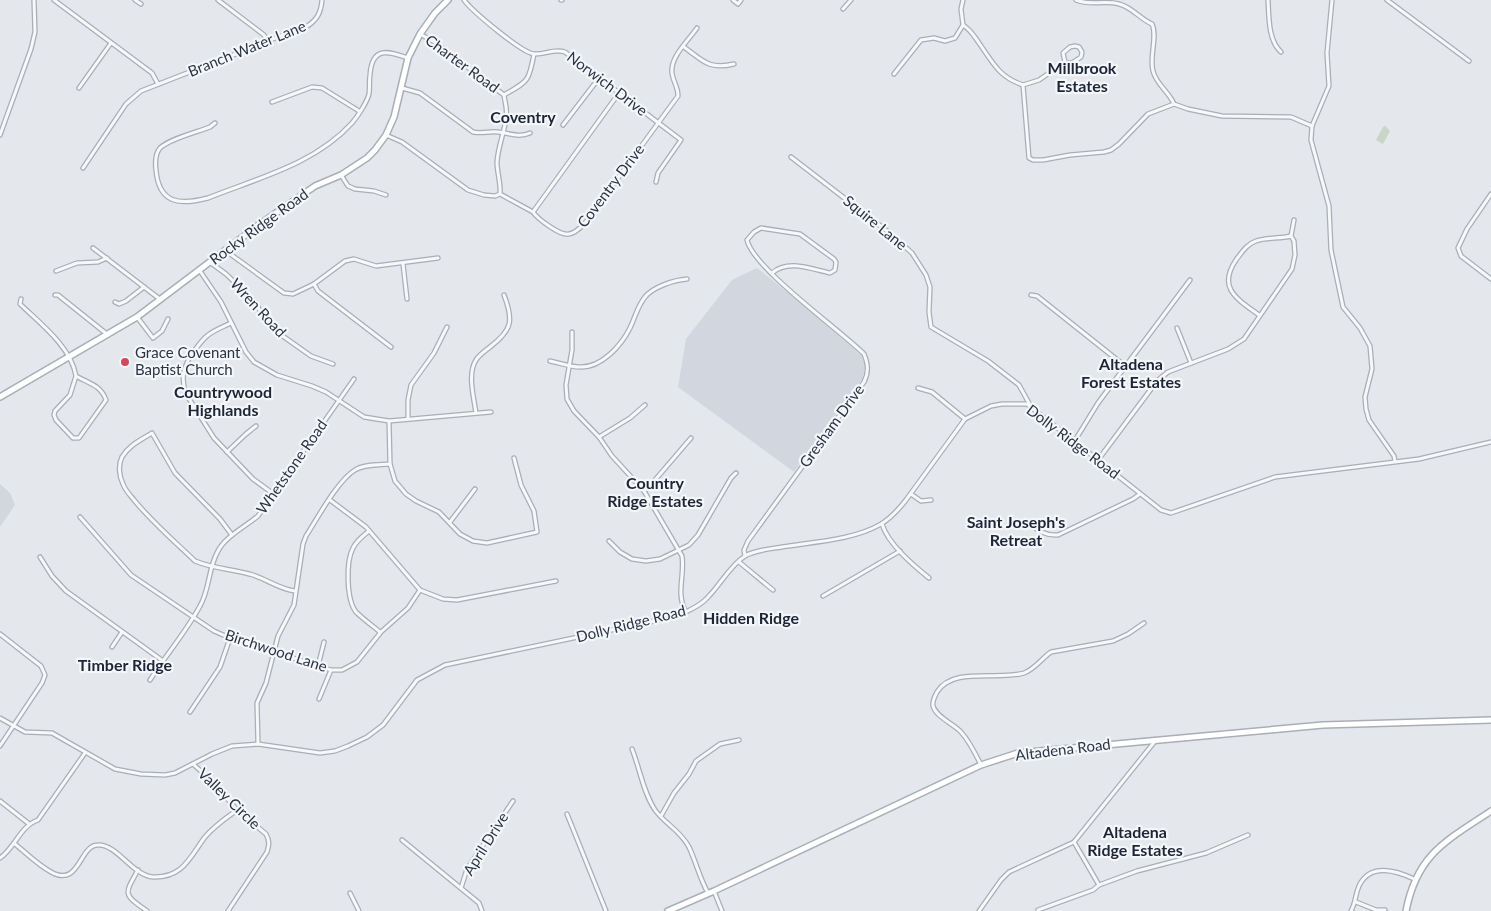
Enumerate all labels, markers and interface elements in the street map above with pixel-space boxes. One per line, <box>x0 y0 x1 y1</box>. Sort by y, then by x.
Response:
street label: Branch Water Lane <box>185 16 308 80</box>
street label: Charter Road <box>422 30 503 96</box>
street label: Norwich Drive <box>564 47 651 119</box>
district label: Millbrook Estates <box>1048 58 1117 95</box>
district label: Coventry <box>490 107 556 126</box>
street label: Coventry Drive <box>573 140 647 231</box>
street label: Rocky Ridge Road <box>206 184 311 268</box>
street label: Squire Lane <box>840 191 911 253</box>
street label: Wren Road <box>227 274 290 340</box>
place label: Grace Covenant Baptist Church <box>135 343 241 378</box>
district label: Altadena Forest Estates <box>1081 354 1181 391</box>
marker: Grace Covenant Baptist Church <box>119 356 131 368</box>
street label: Gresham Drive <box>795 380 867 470</box>
district label: Countrywood Highlands <box>174 382 272 419</box>
street label: Dolly Ridge Road <box>1023 400 1124 482</box>
street label: Whetstone Road <box>252 416 330 517</box>
district label: Country Ridge Estates <box>607 473 703 510</box>
district label: Saint Joseph's Retreat <box>967 512 1065 549</box>
street label: Dolly Ridge Road <box>574 601 687 645</box>
district label: Hidden Ridge <box>703 608 799 627</box>
street label: Birchwood Lane <box>223 625 330 675</box>
district label: Timber Ridge <box>78 655 173 674</box>
street label: Altadena Road <box>1014 734 1112 764</box>
street label: Valley Circle <box>195 764 265 833</box>
street label: April Drive <box>459 809 512 878</box>
district label: Altadena Ridge Estates <box>1087 822 1183 859</box>

